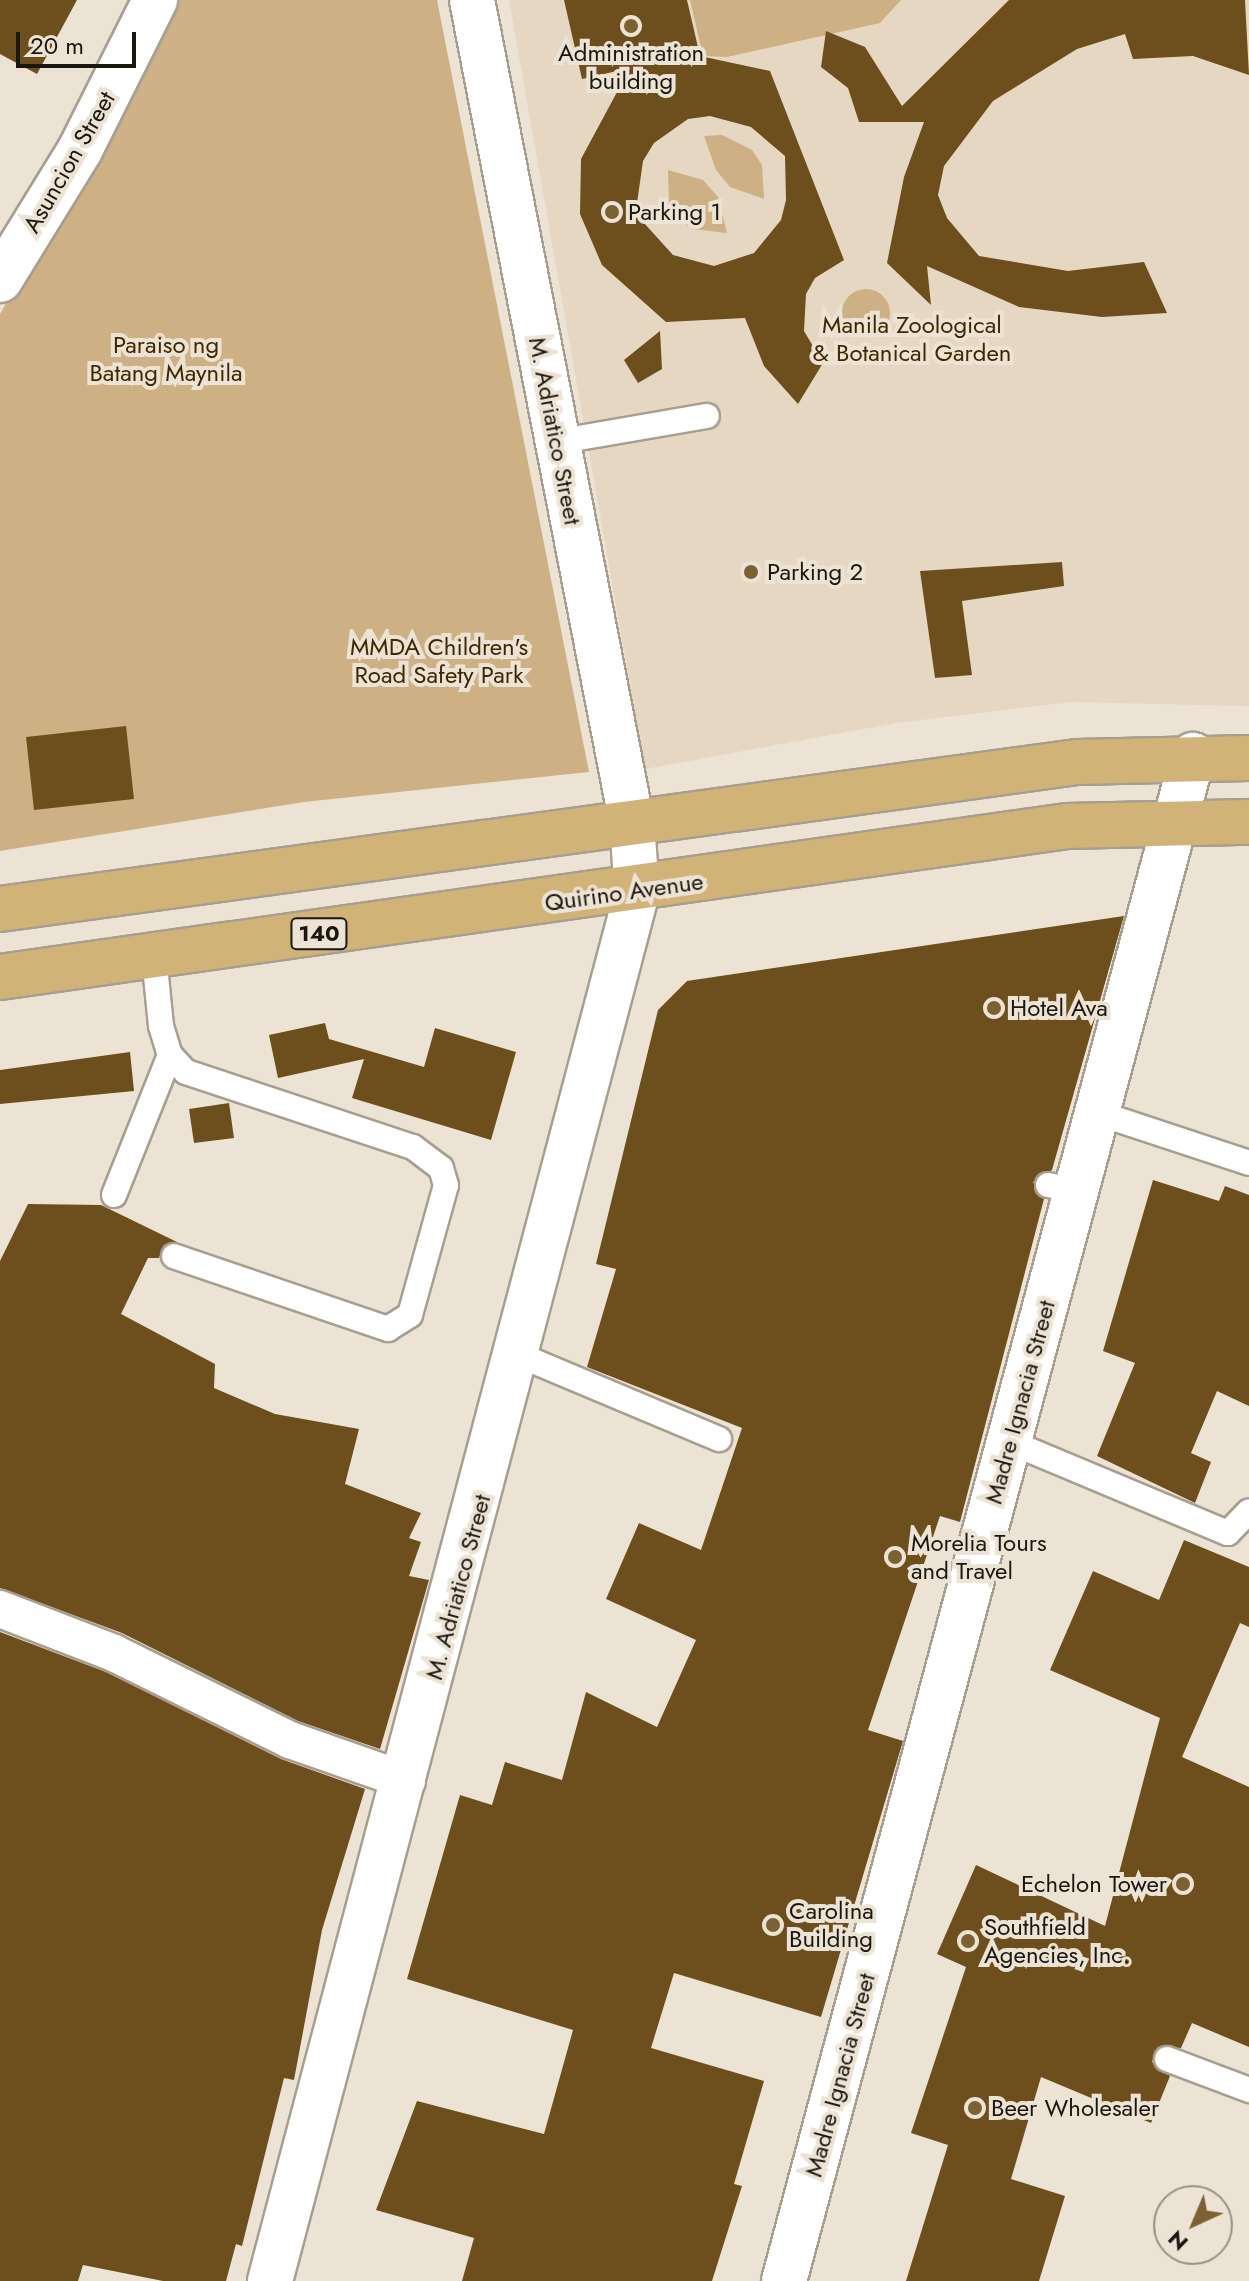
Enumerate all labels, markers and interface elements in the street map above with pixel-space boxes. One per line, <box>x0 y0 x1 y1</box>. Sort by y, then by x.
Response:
scale bar <box>20 16 140 66</box>
marker: Administration building <box>622 17 640 35</box>
text: 20 m <box>30 28 84 63</box>
place label: Administration building <box>558 39 704 95</box>
street label: Asuncion Street <box>17 86 121 238</box>
place label: Parking 1 <box>628 198 721 226</box>
marker: Parking 1 <box>603 203 621 221</box>
park label: Manila Zoological & Botanical Garden <box>813 311 1011 367</box>
park label: Paraiso ng Batang Maynila <box>89 331 243 387</box>
street label: M. Adriatico Street <box>523 335 587 527</box>
place label: Parking 2 <box>767 558 863 586</box>
marker: Parking 2 <box>742 563 760 581</box>
park label: MMDA Children's Road Safety Park <box>350 633 528 689</box>
street label: Quirino Avenue <box>543 867 705 917</box>
road number: 140 <box>289 916 349 952</box>
place label: Hotel Ava <box>1010 994 1108 1022</box>
marker: Hotel Ava <box>985 999 1003 1017</box>
street label: Madre Ignacia Street <box>979 1297 1061 1507</box>
street label: M. Adriatico Street <box>419 1491 497 1683</box>
place label: Morelia Tours and Travel <box>911 1529 1047 1585</box>
marker: Morelia Tours and Travel <box>886 1548 904 1566</box>
place label: Echelon Tower <box>1021 1870 1167 1898</box>
marker: Echelon Tower <box>1174 1875 1192 1893</box>
place label: Carolina Building <box>789 1897 874 1953</box>
place label: Southfield Agencies, Inc. <box>984 1913 1130 1969</box>
marker: Carolina Building <box>764 1916 782 1934</box>
marker: Southfield Agencies, Inc. <box>959 1932 977 1950</box>
street label: Madre Ignacia Street <box>799 1970 881 2180</box>
place label: Beer Wholesaler <box>991 2094 1159 2122</box>
marker: Beer Wholesaler <box>966 2099 984 2117</box>
north arrow <box>1153 2185 1233 2265</box>
text: N <box>1160 2223 1195 2258</box>

